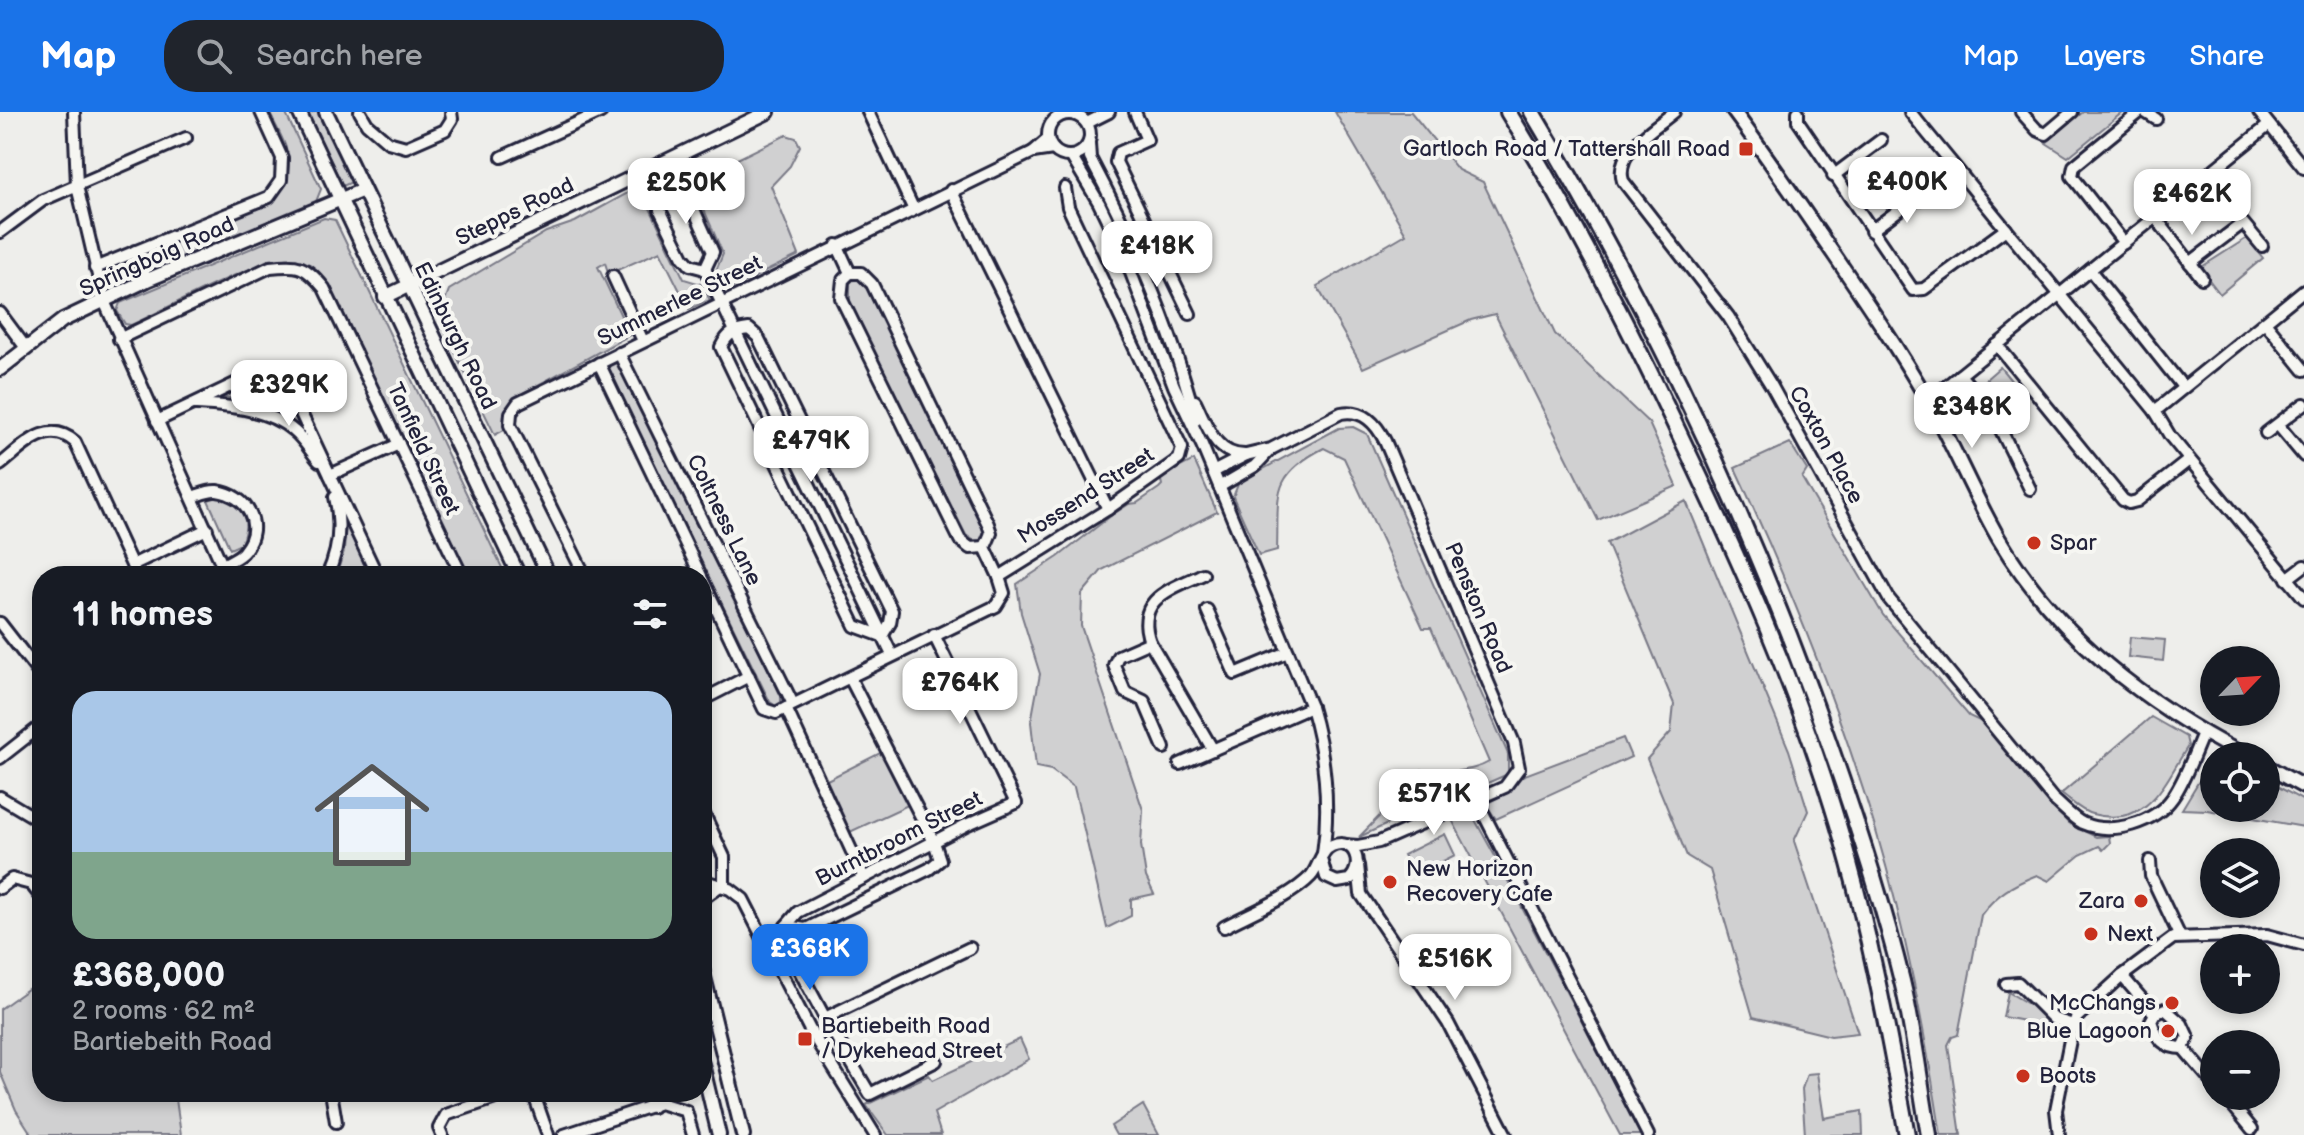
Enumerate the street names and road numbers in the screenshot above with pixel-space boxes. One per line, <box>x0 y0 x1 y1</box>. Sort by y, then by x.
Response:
street label: Stepps Road <box>452 172 578 252</box>
street label: Springboig Road <box>76 211 238 303</box>
street label: Summerlee Street <box>593 249 767 353</box>
street label: Edinburgh Road <box>408 258 502 414</box>
street label: Tanfield Street <box>381 379 466 520</box>
street label: Coxton Place <box>1783 381 1869 509</box>
street label: Mossend Street <box>1013 442 1159 550</box>
street label: Coltness Lane <box>681 450 767 590</box>
street label: Penston Road <box>1438 539 1518 677</box>
street label: Burntbroom Street <box>811 785 987 893</box>

